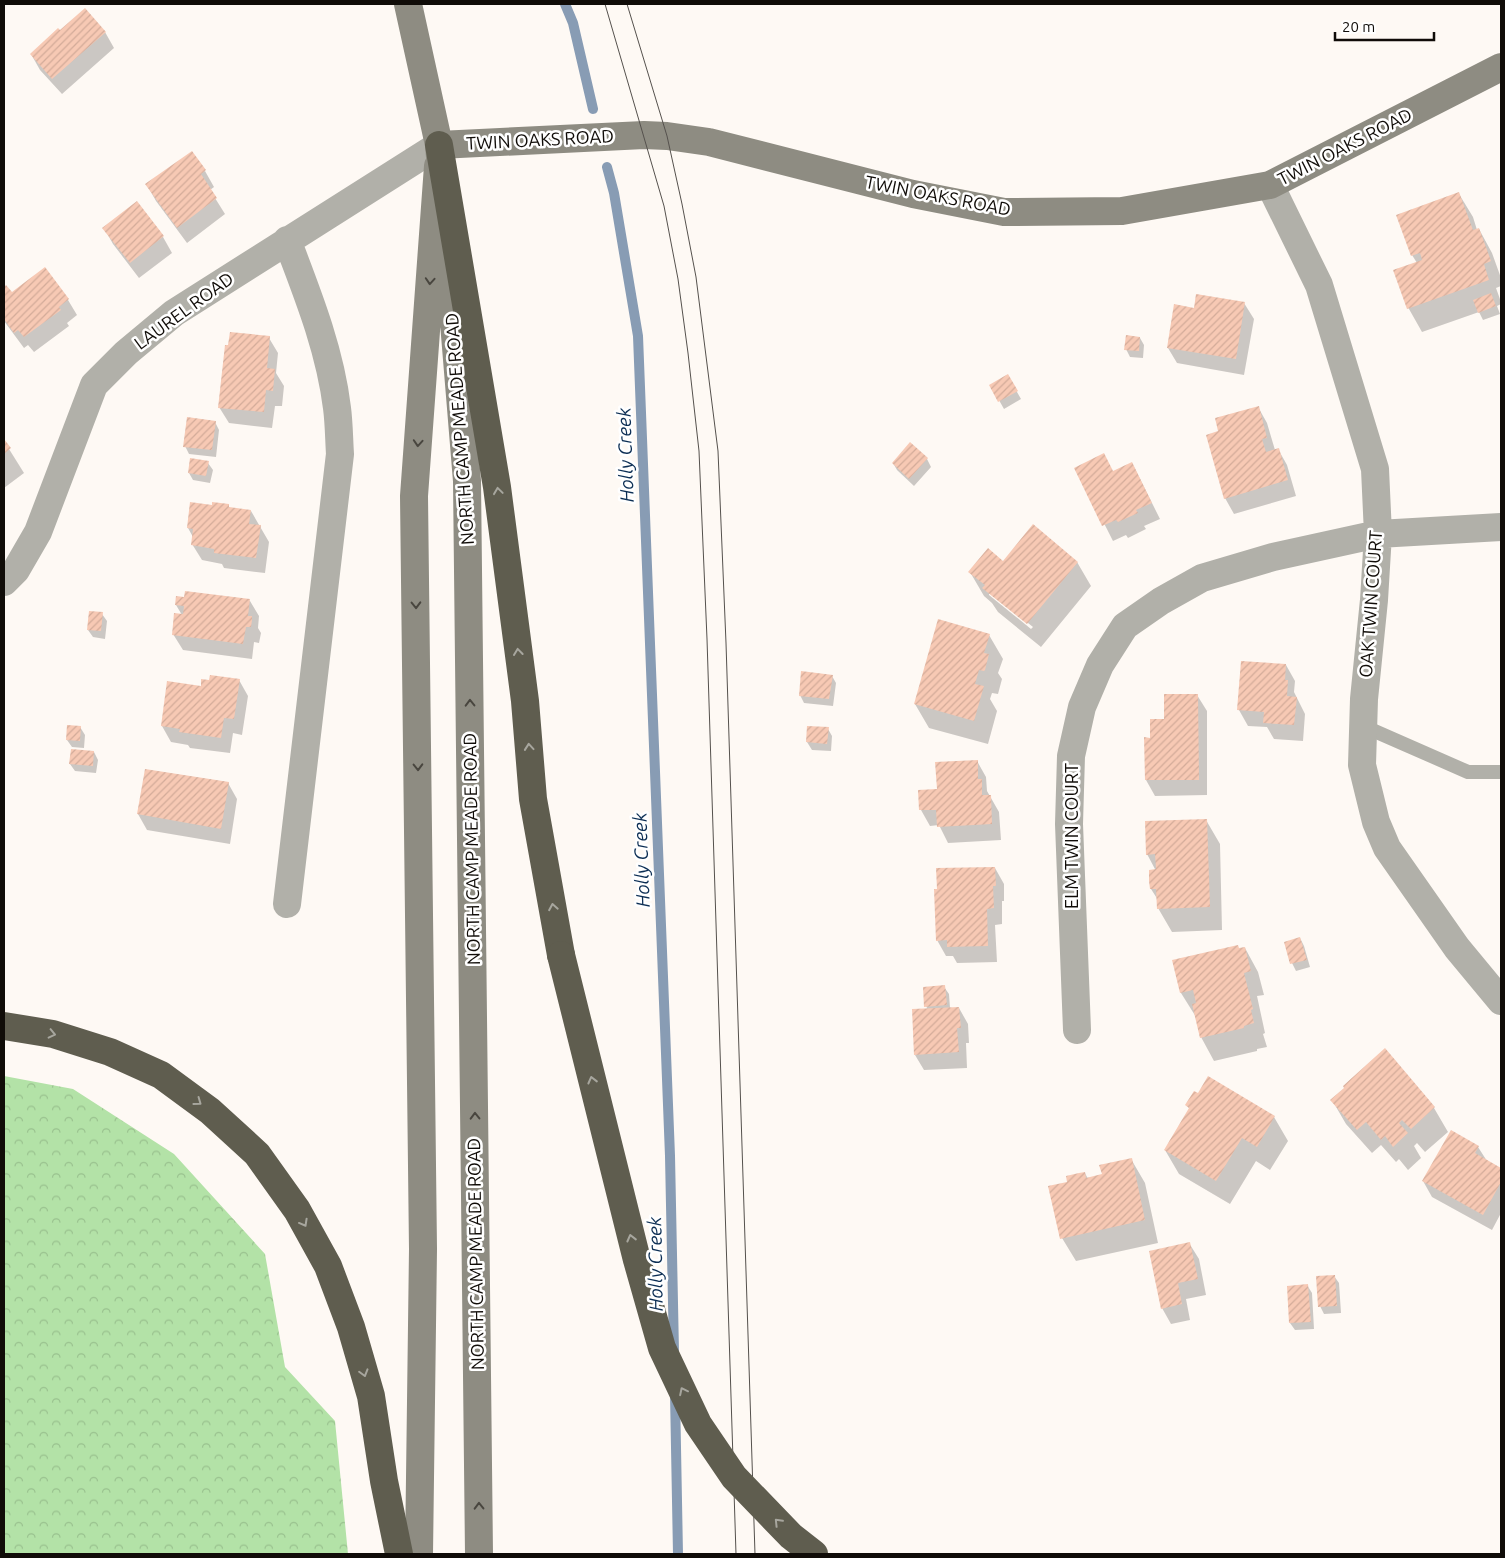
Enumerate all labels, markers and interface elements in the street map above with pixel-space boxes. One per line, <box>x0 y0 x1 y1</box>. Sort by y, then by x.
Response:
scale bar <box>1335 10 1434 42</box>
text: 20 m <box>1342 18 1375 35</box>
street label: TWIN OAKS ROAD <box>1274 104 1415 189</box>
street label: TWIN OAKS ROAD <box>466 125 614 153</box>
street label: TWIN OAKS ROAD <box>864 171 1013 219</box>
street label: LAUREL ROAD <box>130 268 237 353</box>
one-way arrow <box>424 277 435 285</box>
street label: NORTH CAMP MEADE ROAD <box>441 312 477 546</box>
water label: Holly Creek <box>612 407 638 503</box>
one-way arrow <box>413 439 424 447</box>
one-way arrow <box>493 487 504 495</box>
street label: OAK TWIN COURT <box>1355 530 1385 678</box>
one-way arrow <box>411 602 421 609</box>
one-way arrow <box>514 648 524 657</box>
one-way arrow <box>465 698 475 706</box>
street label: NORTH CAMP MEADE ROAD <box>459 733 483 965</box>
one-way arrow <box>524 742 535 750</box>
street label: ELM TWIN COURT <box>1061 763 1081 909</box>
one-way arrow <box>413 764 423 772</box>
water label: Holly Creek <box>628 812 654 908</box>
one-way arrow <box>548 903 558 912</box>
one-way arrow <box>47 1028 56 1039</box>
one-way arrow <box>587 1076 598 1085</box>
one-way arrow <box>192 1096 202 1105</box>
one-way arrow <box>469 1111 480 1119</box>
street label: NORTH CAMP MEADE ROAD <box>463 1138 487 1370</box>
water label: Holly Creek <box>643 1216 667 1312</box>
one-way arrow <box>298 1218 308 1227</box>
one-way arrow <box>626 1233 637 1242</box>
one-way arrow <box>359 1369 369 1377</box>
one-way arrow <box>679 1387 689 1396</box>
one-way arrow <box>474 1501 484 1509</box>
one-way arrow <box>774 1519 783 1528</box>

